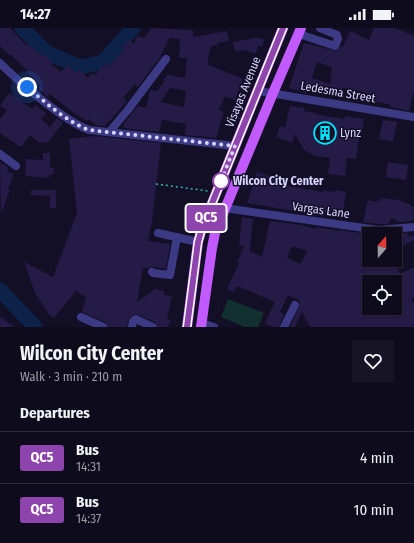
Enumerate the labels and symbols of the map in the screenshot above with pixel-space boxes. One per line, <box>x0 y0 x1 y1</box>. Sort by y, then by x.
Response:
street label: Visayas Avenue <box>222 55 264 129</box>
your location <box>17 77 37 97</box>
street label: Ledesma Street <box>299 79 377 105</box>
building icon: Lynz <box>312 120 338 146</box>
place label: Lynz <box>340 126 361 140</box>
marker: Wilcon City Center <box>212 172 230 190</box>
place label: Wilcon City Center <box>233 174 324 188</box>
street label: Vargas Lane <box>291 199 351 221</box>
line badge: QC5 <box>183 205 229 231</box>
north arrow <box>362 227 402 267</box>

